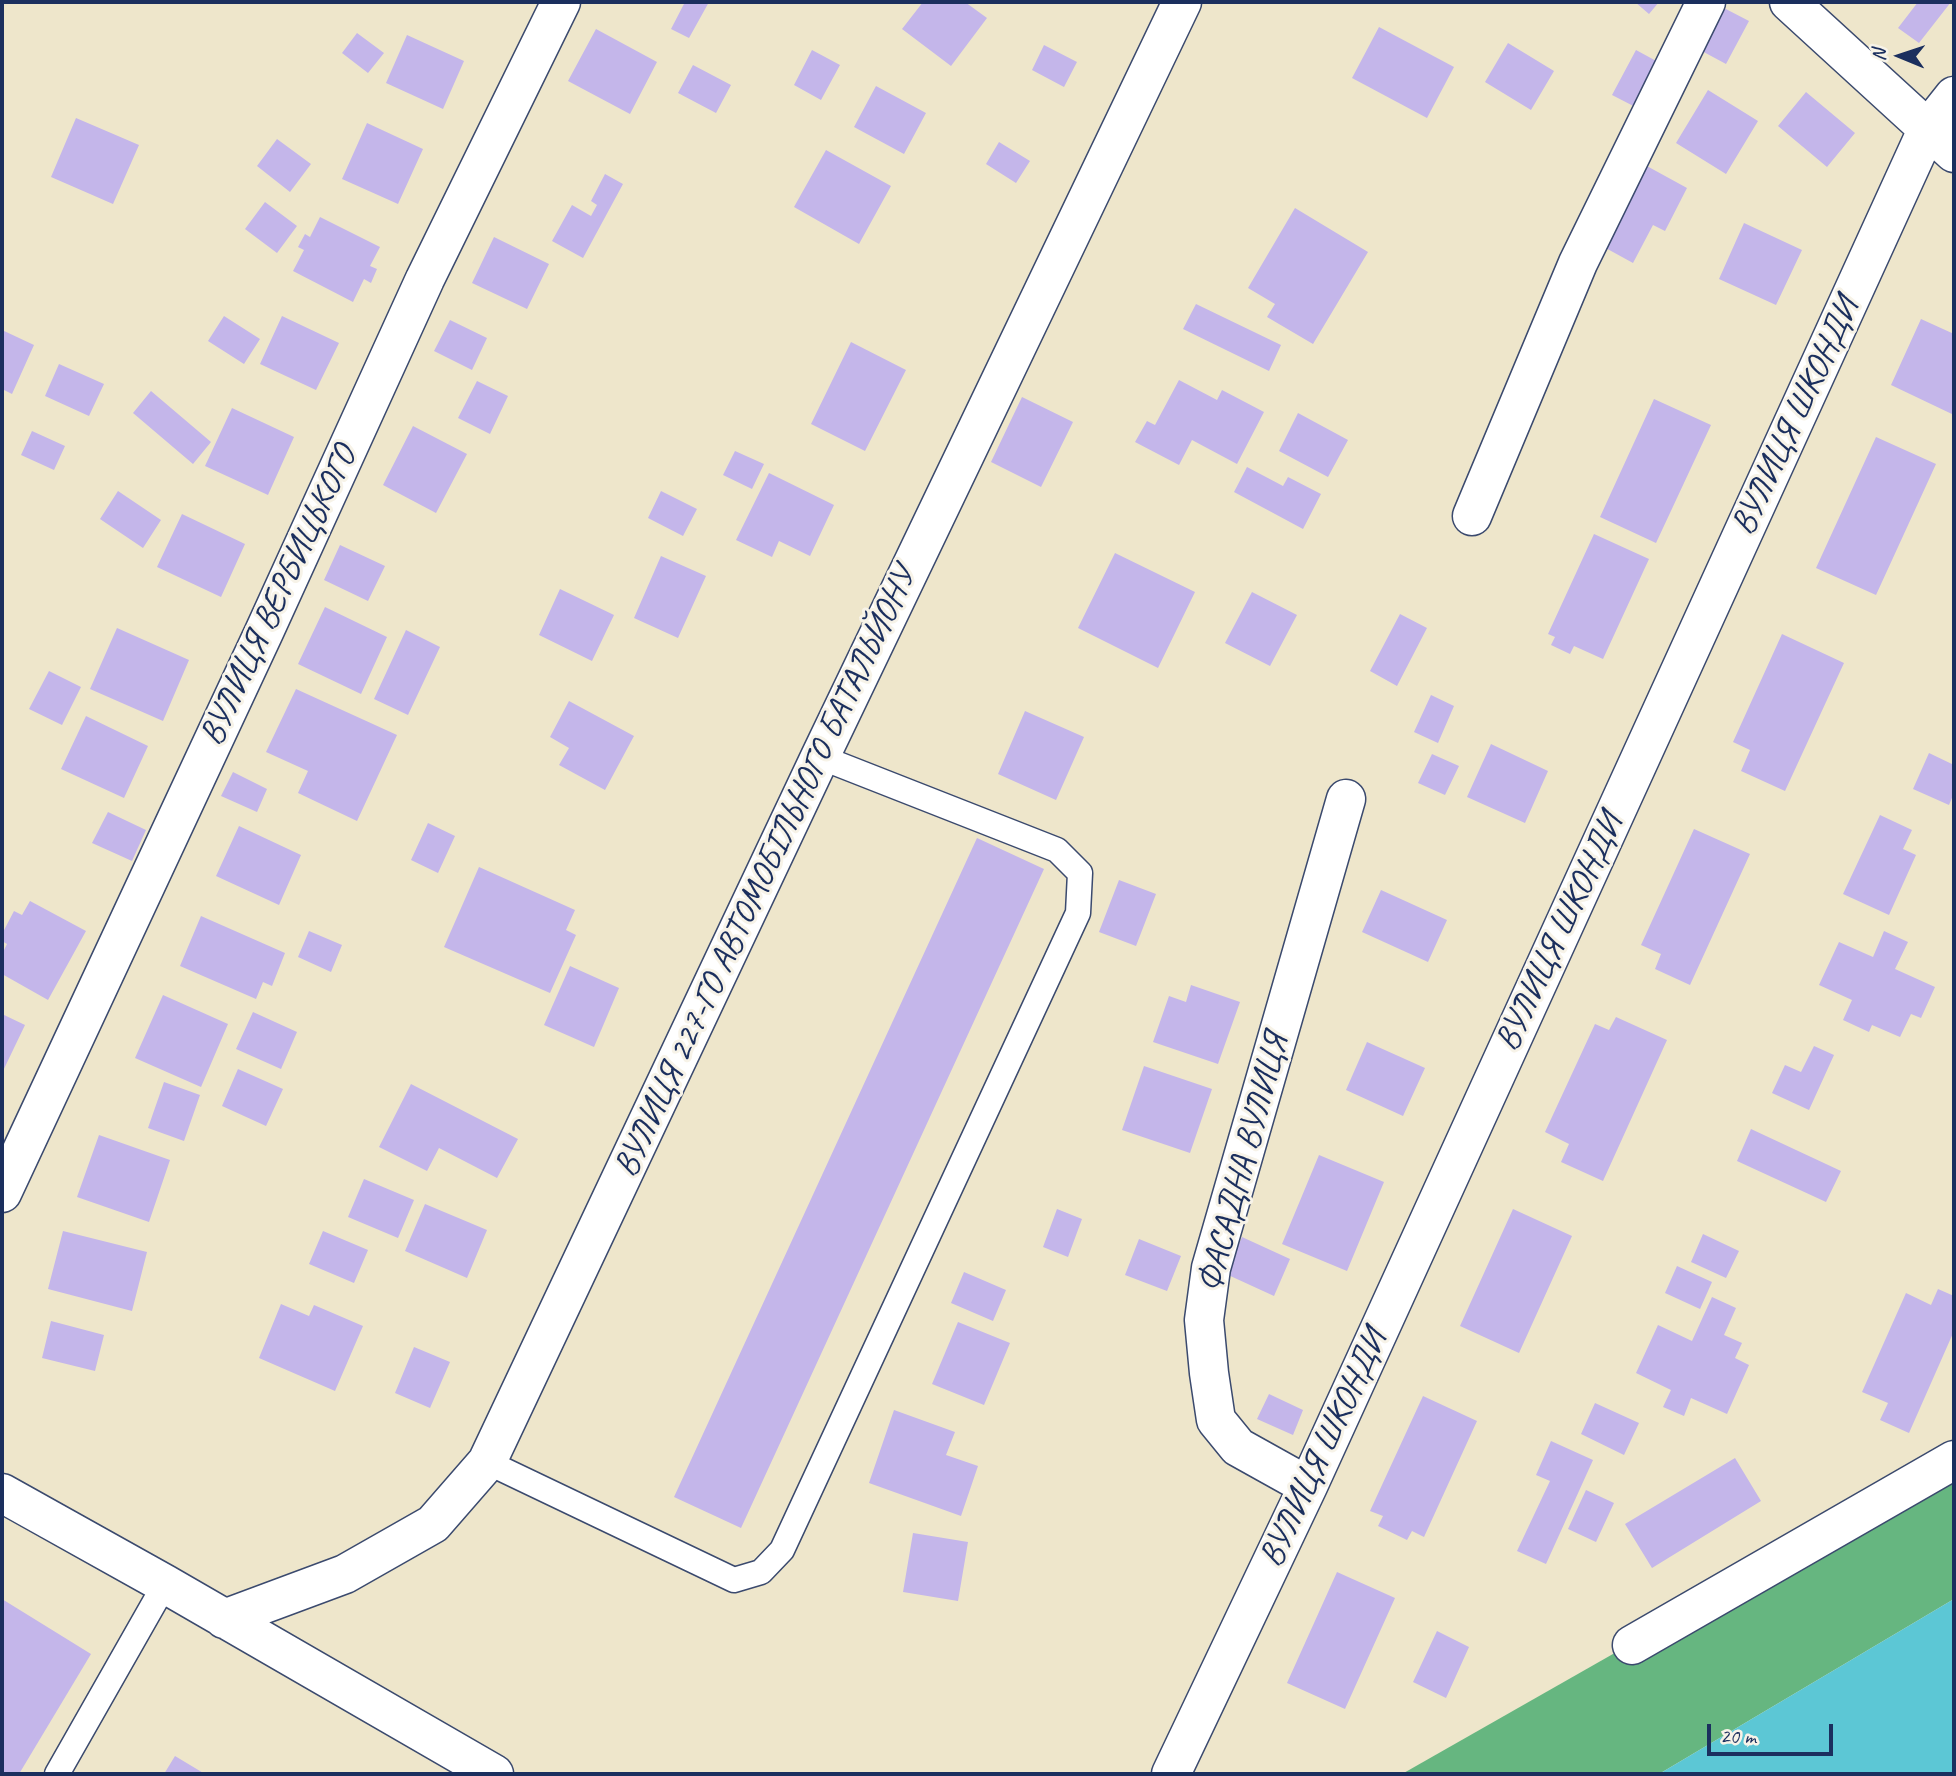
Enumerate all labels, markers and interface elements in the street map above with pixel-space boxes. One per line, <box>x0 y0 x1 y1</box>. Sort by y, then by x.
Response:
north arrow <box>1865 21 1935 91</box>
text: N <box>1867 49 1891 62</box>
street label: ВУЛИЦЯ ШКОНДИ <box>1723 292 1869 542</box>
street label: ВУЛИЦЯ ВЕРБИЦЬКОГО <box>191 440 367 752</box>
street label: ВУЛИЦЯ 227-ГО АВТОМОБІЛЬНОГО БАТАЛЬЙОНУ <box>606 560 926 1184</box>
street label: ВУЛИЦЯ ШКОНДИ <box>1487 808 1633 1058</box>
street label: ФАСАДНА ВУЛИЦЯ <box>1189 1030 1299 1296</box>
street label: ВУЛИЦЯ ШКОНДИ <box>1251 1324 1397 1574</box>
scale bar <box>1711 1710 1837 1754</box>
text: 20 m <box>1720 1723 1756 1749</box>

